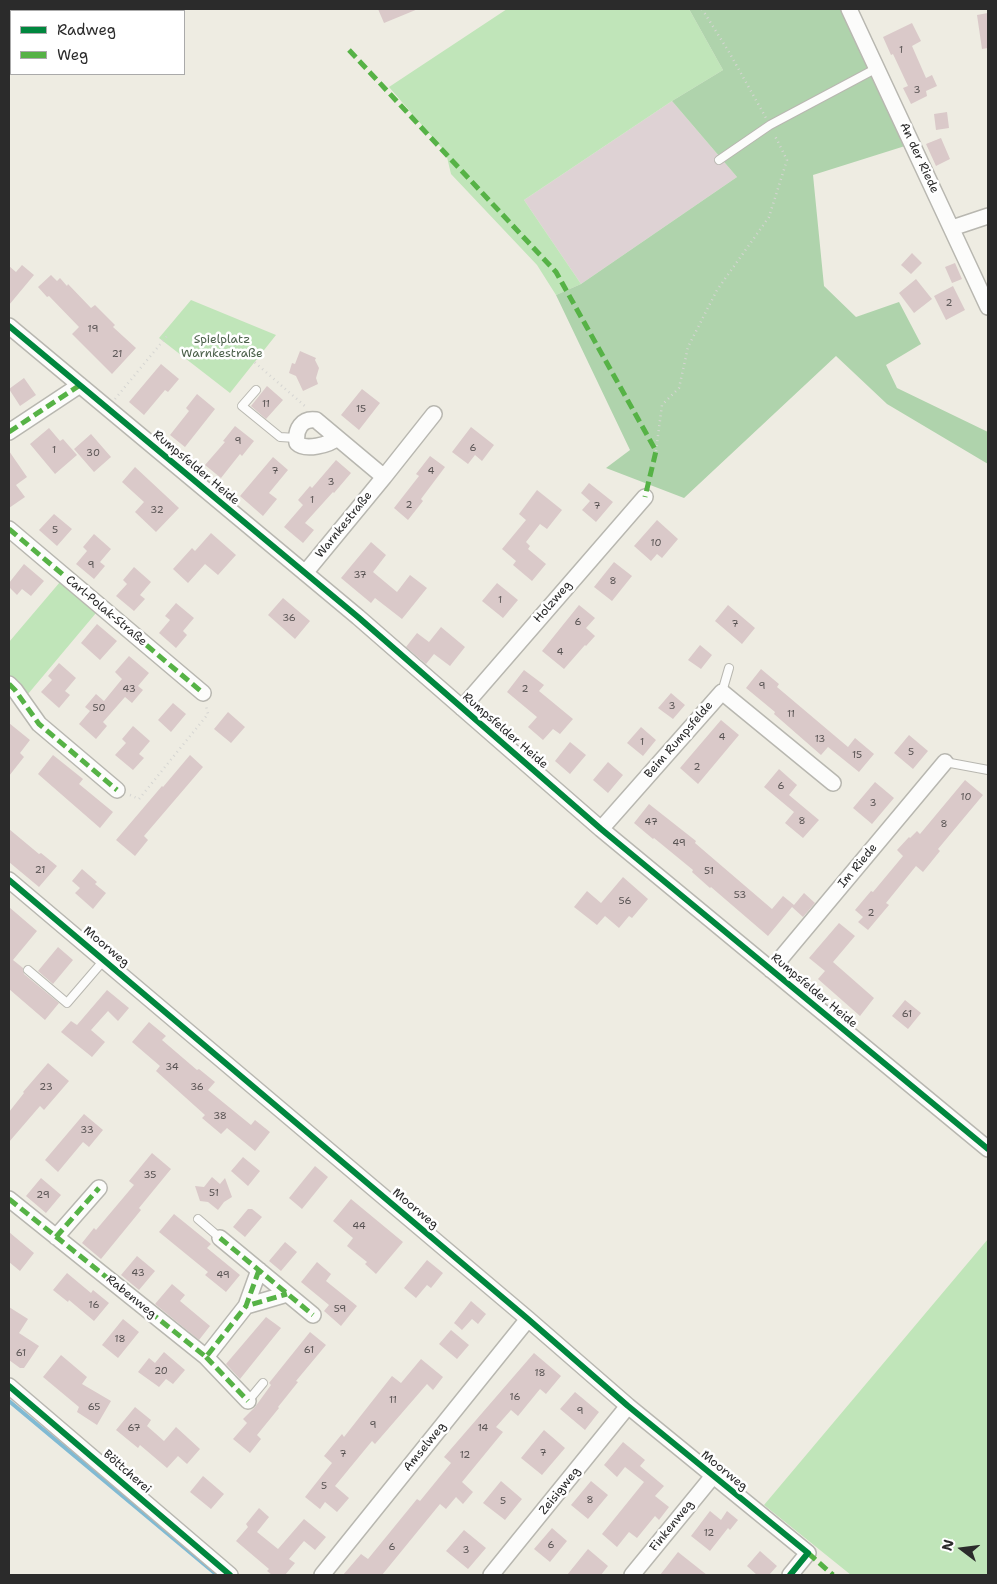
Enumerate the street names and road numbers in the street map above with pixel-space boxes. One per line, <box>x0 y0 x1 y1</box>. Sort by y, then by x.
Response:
street label: An der Riede <box>896 120 942 196</box>
street label: Rumpsfelder Heide <box>150 428 242 508</box>
street label: Warnkestraße <box>313 489 375 561</box>
street label: Carl-Polak-Straße <box>62 573 150 649</box>
street label: Holzweg <box>531 578 575 626</box>
street label: Rumpsfelder Heide <box>459 690 551 772</box>
street label: Beim Rumpsfelde <box>642 699 716 781</box>
street label: Im Riede <box>835 841 881 891</box>
street label: Moorweg <box>80 924 132 970</box>
street label: Rumpsfelder Heide <box>768 951 860 1031</box>
street label: Moorweg <box>389 1186 441 1232</box>
street label: Rabenweg <box>103 1272 159 1322</box>
street label: Amselweg <box>401 1420 449 1474</box>
street label: Böttcherei <box>100 1447 154 1497</box>
street label: Moorweg <box>698 1448 750 1494</box>
street label: Zeisigweg <box>536 1464 584 1518</box>
street label: Finkenweg <box>647 1497 697 1555</box>

